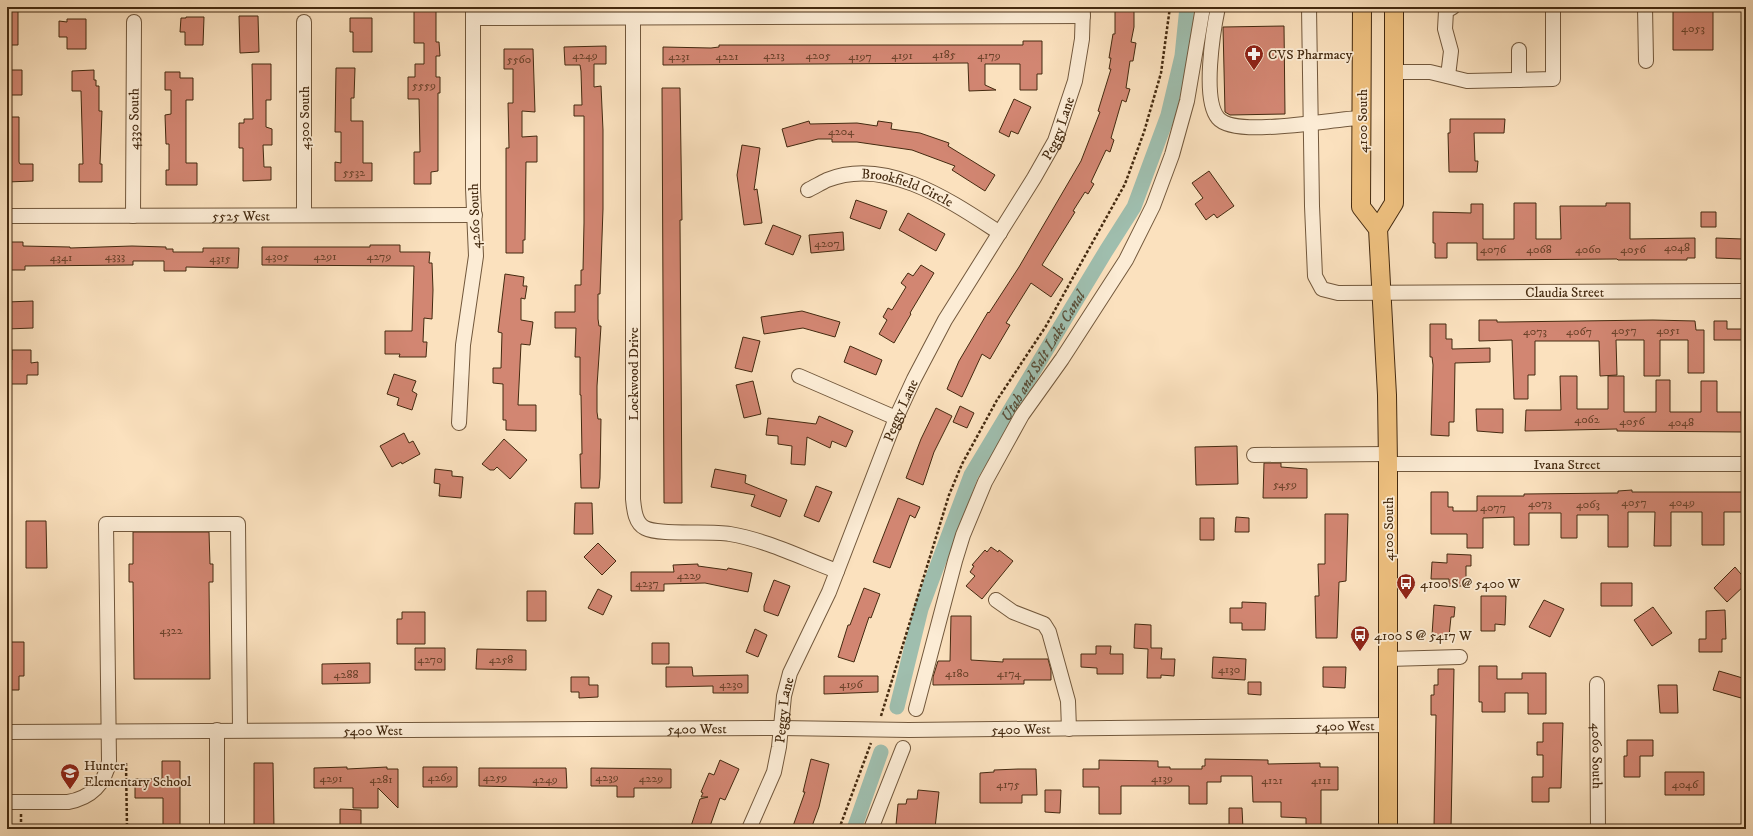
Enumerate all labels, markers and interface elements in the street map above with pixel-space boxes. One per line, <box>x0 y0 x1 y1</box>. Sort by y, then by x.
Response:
house number: 4053 <box>1681 21 1705 36</box>
pharmacy icon: CVS Pharmacy <box>1243 43 1265 71</box>
place label: CVS Pharmacy <box>1268 46 1353 64</box>
house number: 4185 <box>932 47 956 62</box>
house number: 4249 <box>572 48 598 63</box>
house number: 4213 <box>763 48 785 63</box>
house number: 4205 <box>805 48 831 63</box>
house number: 4191 <box>891 48 913 63</box>
house number: 4179 <box>977 48 1001 63</box>
house number: 4231 <box>668 49 690 64</box>
house number: 4221 <box>715 49 739 64</box>
house number: 4197 <box>848 49 872 64</box>
house number: 5560 <box>507 52 531 67</box>
house number: 5559 <box>412 78 436 93</box>
street label: 4300 South <box>296 85 314 150</box>
street label: 4330 South <box>125 87 144 150</box>
street label: 4100 South <box>1354 88 1372 153</box>
street label: Peggy Lane <box>1038 94 1079 163</box>
house number: 4204 <box>828 124 855 139</box>
house number: 5532 <box>343 165 365 180</box>
street label: Brookfield Circle <box>861 165 956 212</box>
street label: 4260 South <box>465 182 485 249</box>
street label: 5525 West <box>212 207 270 226</box>
house number: 4207 <box>814 236 840 251</box>
house number: 4048 <box>1664 240 1690 255</box>
house number: 4076 <box>1480 242 1507 257</box>
house number: 4068 <box>1526 242 1552 257</box>
house number: 4060 <box>1575 242 1601 257</box>
house number: 4056 <box>1620 242 1647 257</box>
house number: 4333 <box>105 249 125 264</box>
house number: 4305 <box>265 249 289 264</box>
house number: 4291 <box>313 249 337 264</box>
house number: 4279 <box>367 249 391 264</box>
house number: 4341 <box>50 250 72 265</box>
house number: 4315 <box>209 251 231 266</box>
street label: Claudia Street <box>1525 284 1605 302</box>
water label: Utah and Salt Lake Canal <box>997 286 1091 425</box>
house number: 4057 <box>1611 323 1637 338</box>
house number: 4051 <box>1656 323 1680 338</box>
house number: 4073 <box>1523 324 1547 339</box>
house number: 4067 <box>1566 324 1592 339</box>
street label: Lockwood Drive <box>625 327 643 421</box>
street label: Peggy Lane <box>880 376 923 444</box>
house number: 4062 <box>1574 412 1600 427</box>
house number: 4056 <box>1619 414 1646 429</box>
house number: 4048 <box>1668 415 1694 430</box>
street label: Ivana Street <box>1533 456 1601 474</box>
house number: 5459 <box>1273 477 1297 492</box>
house number: 4057 <box>1621 495 1647 510</box>
house number: 4049 <box>1669 495 1695 510</box>
street label: 4100 South <box>1380 496 1398 561</box>
house number: 4073 <box>1528 496 1552 511</box>
house number: 4063 <box>1576 497 1600 512</box>
house number: 4077 <box>1480 500 1506 515</box>
house number: 4229 <box>677 568 701 583</box>
bus stop icon: 4100 S @ 5400 W <box>1395 572 1417 600</box>
place label: 4100 S @ 5400 W <box>1420 575 1521 593</box>
house number: 4237 <box>635 576 659 591</box>
house number: 4322 <box>159 623 183 638</box>
bus stop icon: 4100 S @ 5417 W <box>1349 624 1371 652</box>
place label: 4100 S @ 5417 W <box>1374 627 1472 645</box>
house number: 4270 <box>417 652 443 667</box>
house number: 4258 <box>489 652 513 667</box>
house number: 4130 <box>1218 662 1240 677</box>
house number: 4180 <box>945 666 969 681</box>
house number: 4174 <box>997 666 1022 681</box>
house number: 4288 <box>334 667 358 682</box>
street label: Peggy Lane <box>771 675 799 744</box>
house number: 4230 <box>719 677 743 692</box>
house number: 4196 <box>839 677 864 692</box>
street label: 5400 West <box>1315 717 1375 736</box>
street label: 5400 West <box>667 720 727 739</box>
street label: 5400 West <box>991 721 1051 739</box>
street label: 5400 West <box>343 722 403 740</box>
street label: 4060 South <box>1587 723 1606 790</box>
place label: Hunter Elementary School <box>84 757 192 791</box>
school or university icon: Hunter Elementary School <box>59 762 81 790</box>
house number: 4269 <box>427 770 453 785</box>
house number: 4259 <box>483 770 507 785</box>
house number: 4239 <box>595 770 619 785</box>
house number: 4291 <box>319 771 343 786</box>
house number: 4229 <box>639 771 663 786</box>
house number: 4139 <box>1151 771 1173 786</box>
house number: 4281 <box>369 772 393 787</box>
house number: 4249 <box>532 772 558 787</box>
house number: 4121 <box>1261 773 1283 788</box>
house number: 4111 <box>1311 773 1331 788</box>
house number: 4175 <box>996 777 1020 792</box>
house number: 4046 <box>1672 777 1699 792</box>

